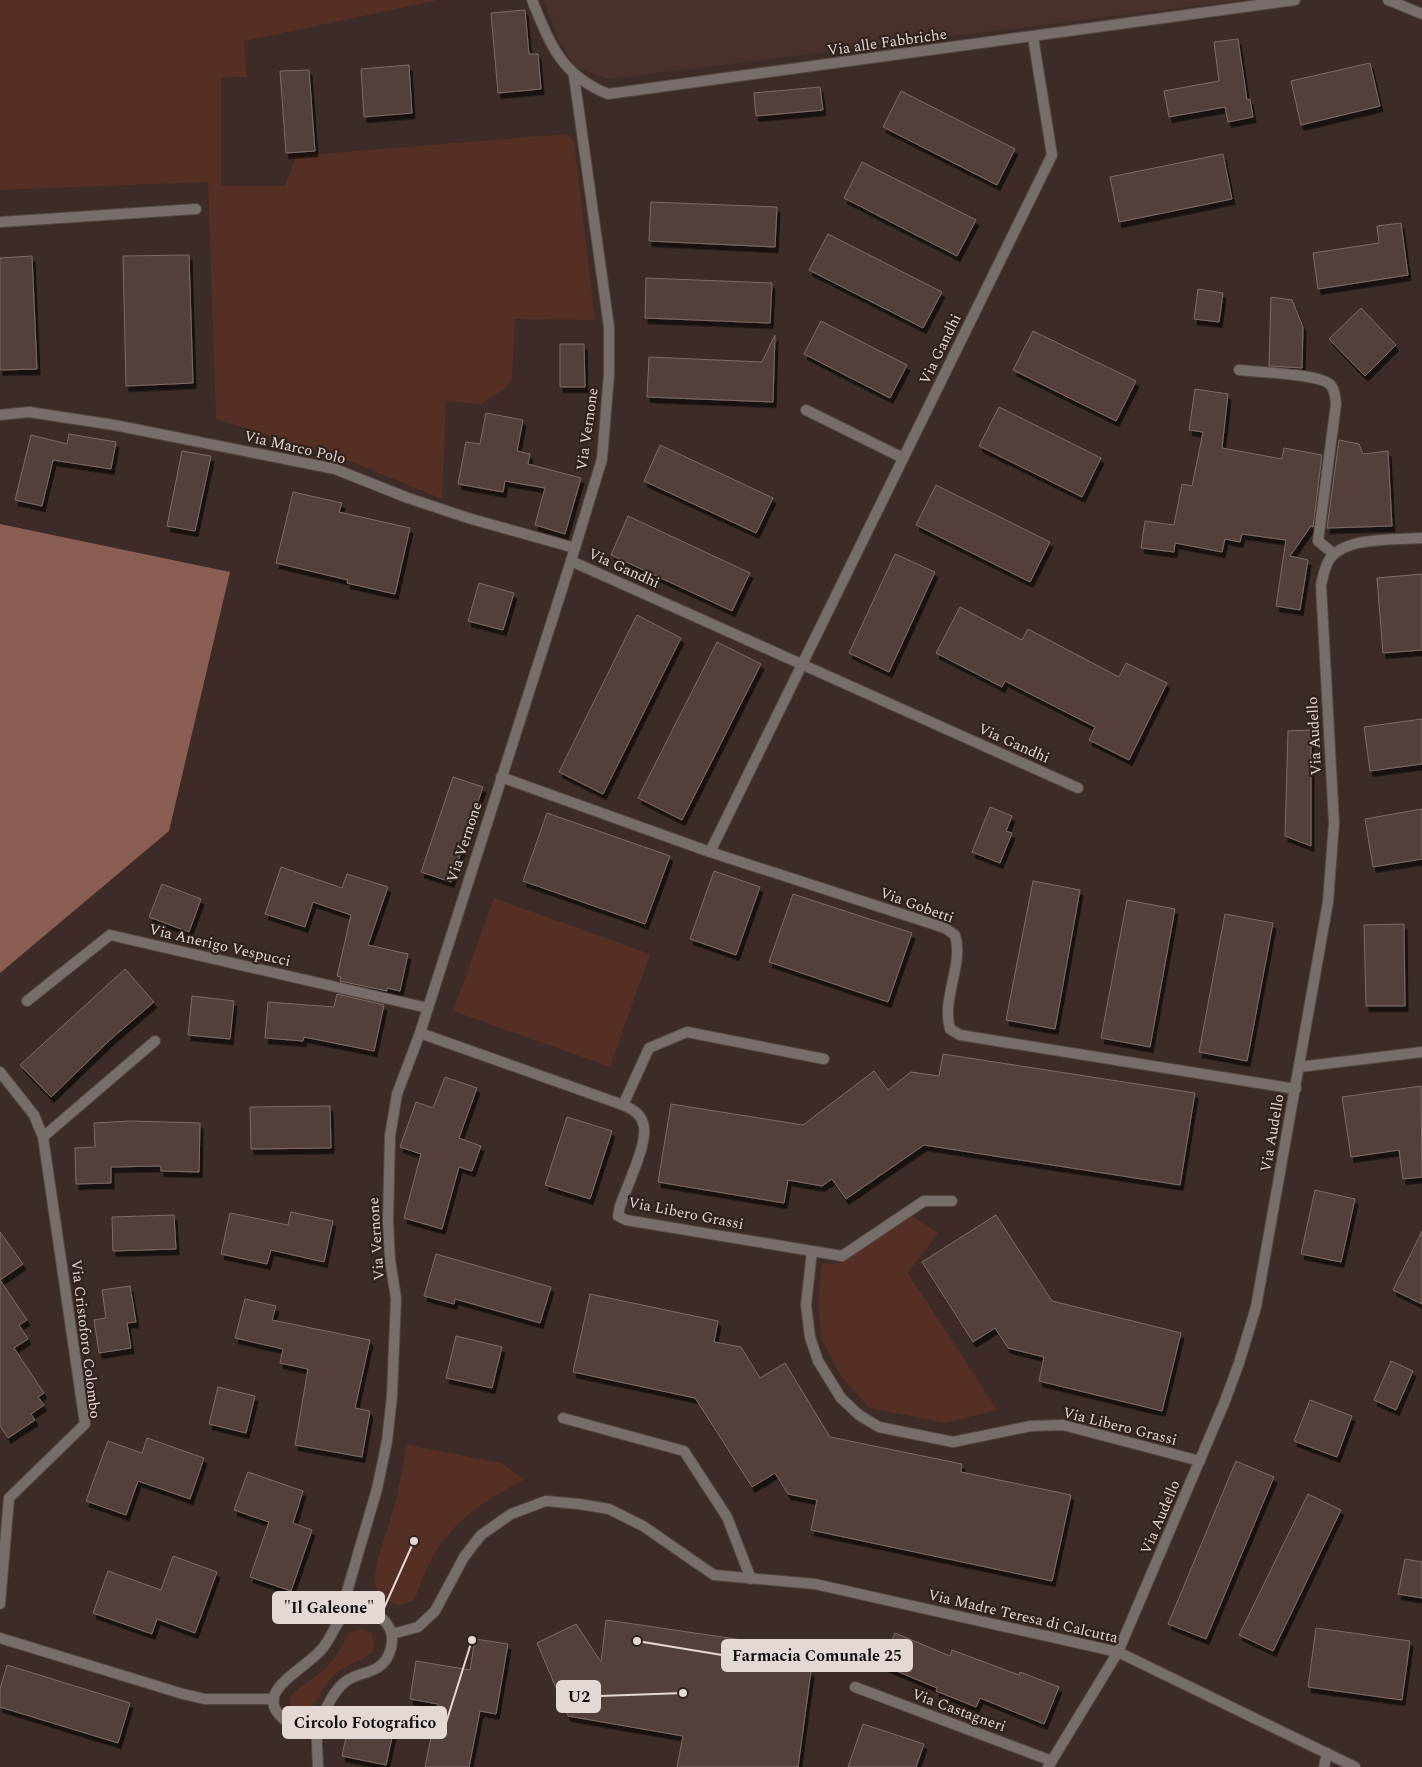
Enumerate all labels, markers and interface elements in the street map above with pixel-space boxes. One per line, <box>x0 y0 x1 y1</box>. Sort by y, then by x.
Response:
street label: Via alle Fabbriche <box>826 23 948 62</box>
street label: Via Gandhi <box>913 310 967 389</box>
street label: Via Vernone <box>570 386 605 472</box>
street label: Via Marco Polo <box>242 425 348 470</box>
street label: Via Gandhi <box>584 542 663 594</box>
street label: Via Audello <box>1301 696 1328 776</box>
street label: Via Gandhi <box>974 717 1053 769</box>
street label: Via Vernone <box>441 799 488 885</box>
street label: Via Gobetti <box>876 881 957 930</box>
street label: Via Anerigo Vespucci <box>147 918 293 973</box>
street label: Via Audello <box>1254 1092 1291 1174</box>
street label: Via Libero Grassi <box>626 1191 746 1236</box>
street label: Via Vernone <box>362 1197 391 1281</box>
street label: Via Cristoforo Colombo <box>64 1258 107 1420</box>
street label: Via Libero Grassi <box>1060 1401 1179 1452</box>
street label: Via Audello <box>1134 1476 1186 1558</box>
street label: Via Madre Teresa di Calcutta <box>926 1583 1121 1650</box>
callout: "Il Galeone" <box>273 1592 384 1623</box>
text: "Il Galeone" <box>284 1596 374 1620</box>
callout: Farmacia Comunale 25 <box>722 1640 912 1671</box>
text: Farmacia Comunale 25 <box>732 1644 902 1668</box>
callout: U2 <box>557 1681 600 1712</box>
street label: Via Castagneri <box>909 1683 1009 1738</box>
text: U2 <box>568 1685 590 1709</box>
callout: Circolo Fotografico <box>283 1707 446 1738</box>
text: Circolo Fotografico <box>294 1711 437 1735</box>

